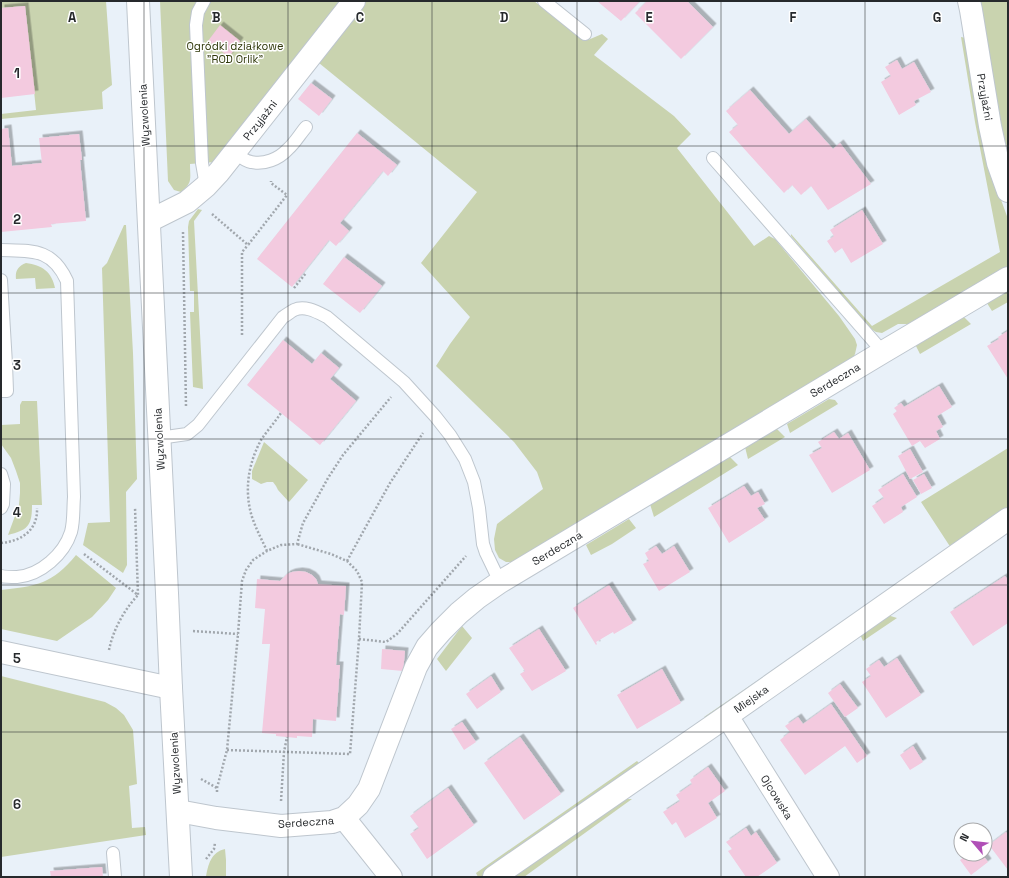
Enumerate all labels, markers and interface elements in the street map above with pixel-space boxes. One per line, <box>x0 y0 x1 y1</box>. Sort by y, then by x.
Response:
text: A <box>68 9 77 26</box>
text: B <box>212 9 221 26</box>
text: C <box>356 9 364 26</box>
text: D <box>500 9 509 26</box>
text: E <box>645 9 653 26</box>
text: F <box>790 9 797 26</box>
text: G <box>933 9 941 26</box>
park label: Ogródki działkowe "ROD Orlik" <box>186 39 284 66</box>
text: 1 <box>14 65 20 82</box>
street label: Przyjaźni <box>974 72 996 122</box>
street label: Wyzwolenia <box>135 83 153 147</box>
street label: Przyjaźni <box>240 97 280 143</box>
text: 2 <box>13 211 21 228</box>
text: 3 <box>13 357 21 374</box>
street label: Serdeczna <box>807 359 863 400</box>
street label: Wyzwolenia <box>150 407 168 471</box>
text: 4 <box>13 504 21 521</box>
street label: Serdeczna <box>529 527 585 568</box>
text: 5 <box>13 650 21 667</box>
street label: Miejska <box>731 682 772 716</box>
street label: Wyzwolenia <box>166 731 184 795</box>
street label: Ojcowska <box>758 772 797 822</box>
text: 6 <box>13 796 21 813</box>
street label: Serdeczna <box>278 813 335 831</box>
north arrow <box>953 822 993 862</box>
text: N <box>956 831 972 844</box>

